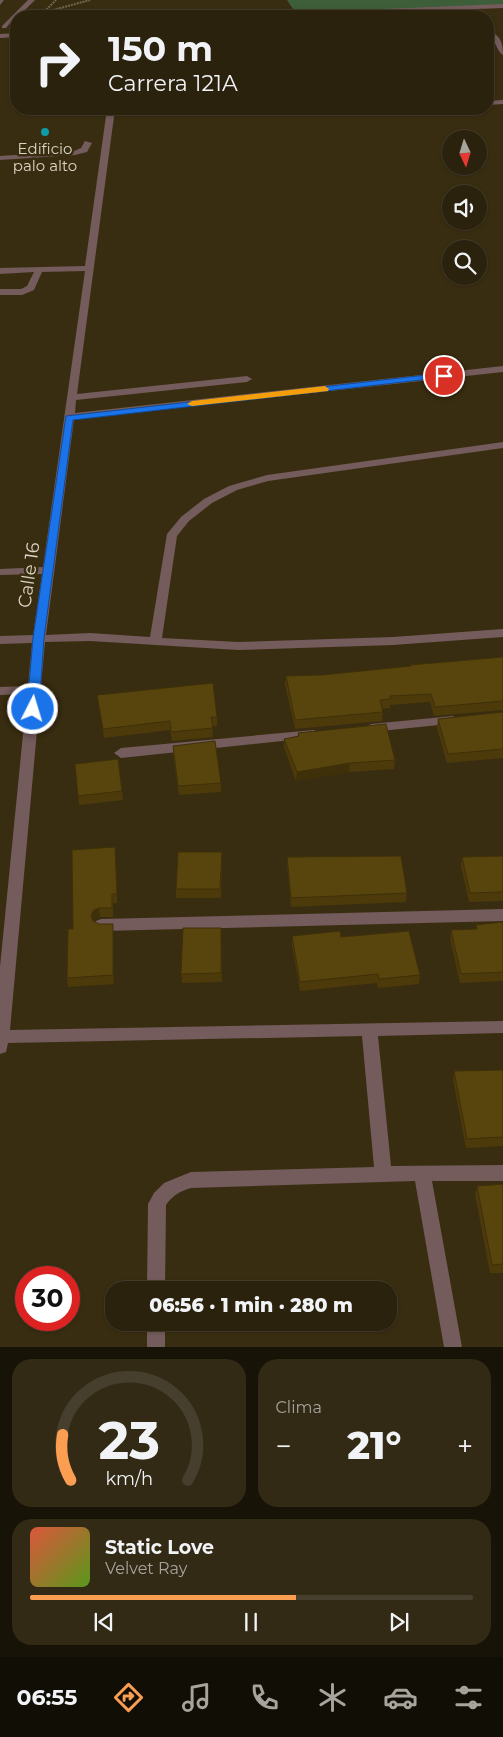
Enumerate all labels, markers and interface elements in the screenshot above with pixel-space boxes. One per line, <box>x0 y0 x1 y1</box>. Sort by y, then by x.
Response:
text: 150 m <box>108 27 213 70</box>
icon: right <box>25 30 90 95</box>
text: Carrera 121A <box>108 70 238 97</box>
marker: Edificio palo alto <box>39 126 51 138</box>
north arrow <box>442 130 488 175</box>
map controls <box>442 130 487 285</box>
place label: Edificio palo alto <box>13 139 77 175</box>
button: sound <box>442 185 487 230</box>
button: search <box>442 240 487 285</box>
pin <box>423 355 465 397</box>
icon: arrive <box>430 362 458 390</box>
street label: Calle 16 <box>14 541 44 609</box>
position arrow <box>6 682 58 734</box>
speed limit sign: 30 <box>15 1266 80 1331</box>
text: 06:56 · 1 min · 280 m <box>149 1294 353 1317</box>
text: Clima <box>276 1398 322 1417</box>
text: 23 <box>98 1409 159 1472</box>
text: 21° <box>347 1422 401 1469</box>
text: − <box>276 1429 292 1463</box>
text: + <box>457 1429 473 1463</box>
text: km/h <box>105 1468 153 1489</box>
text: Static Love <box>105 1536 214 1559</box>
text: Velvet Ray <box>105 1559 187 1578</box>
icon: previous <box>90 1608 118 1636</box>
icon: pause <box>237 1608 265 1636</box>
icon: next <box>385 1608 413 1636</box>
icon: directions <box>111 1680 146 1715</box>
icon: music <box>179 1680 214 1715</box>
icon: phone <box>247 1680 282 1715</box>
icon: climate <box>315 1680 350 1715</box>
icon: car <box>383 1680 418 1715</box>
icon: filters <box>451 1680 486 1715</box>
text: 06:55 <box>17 1684 77 1711</box>

